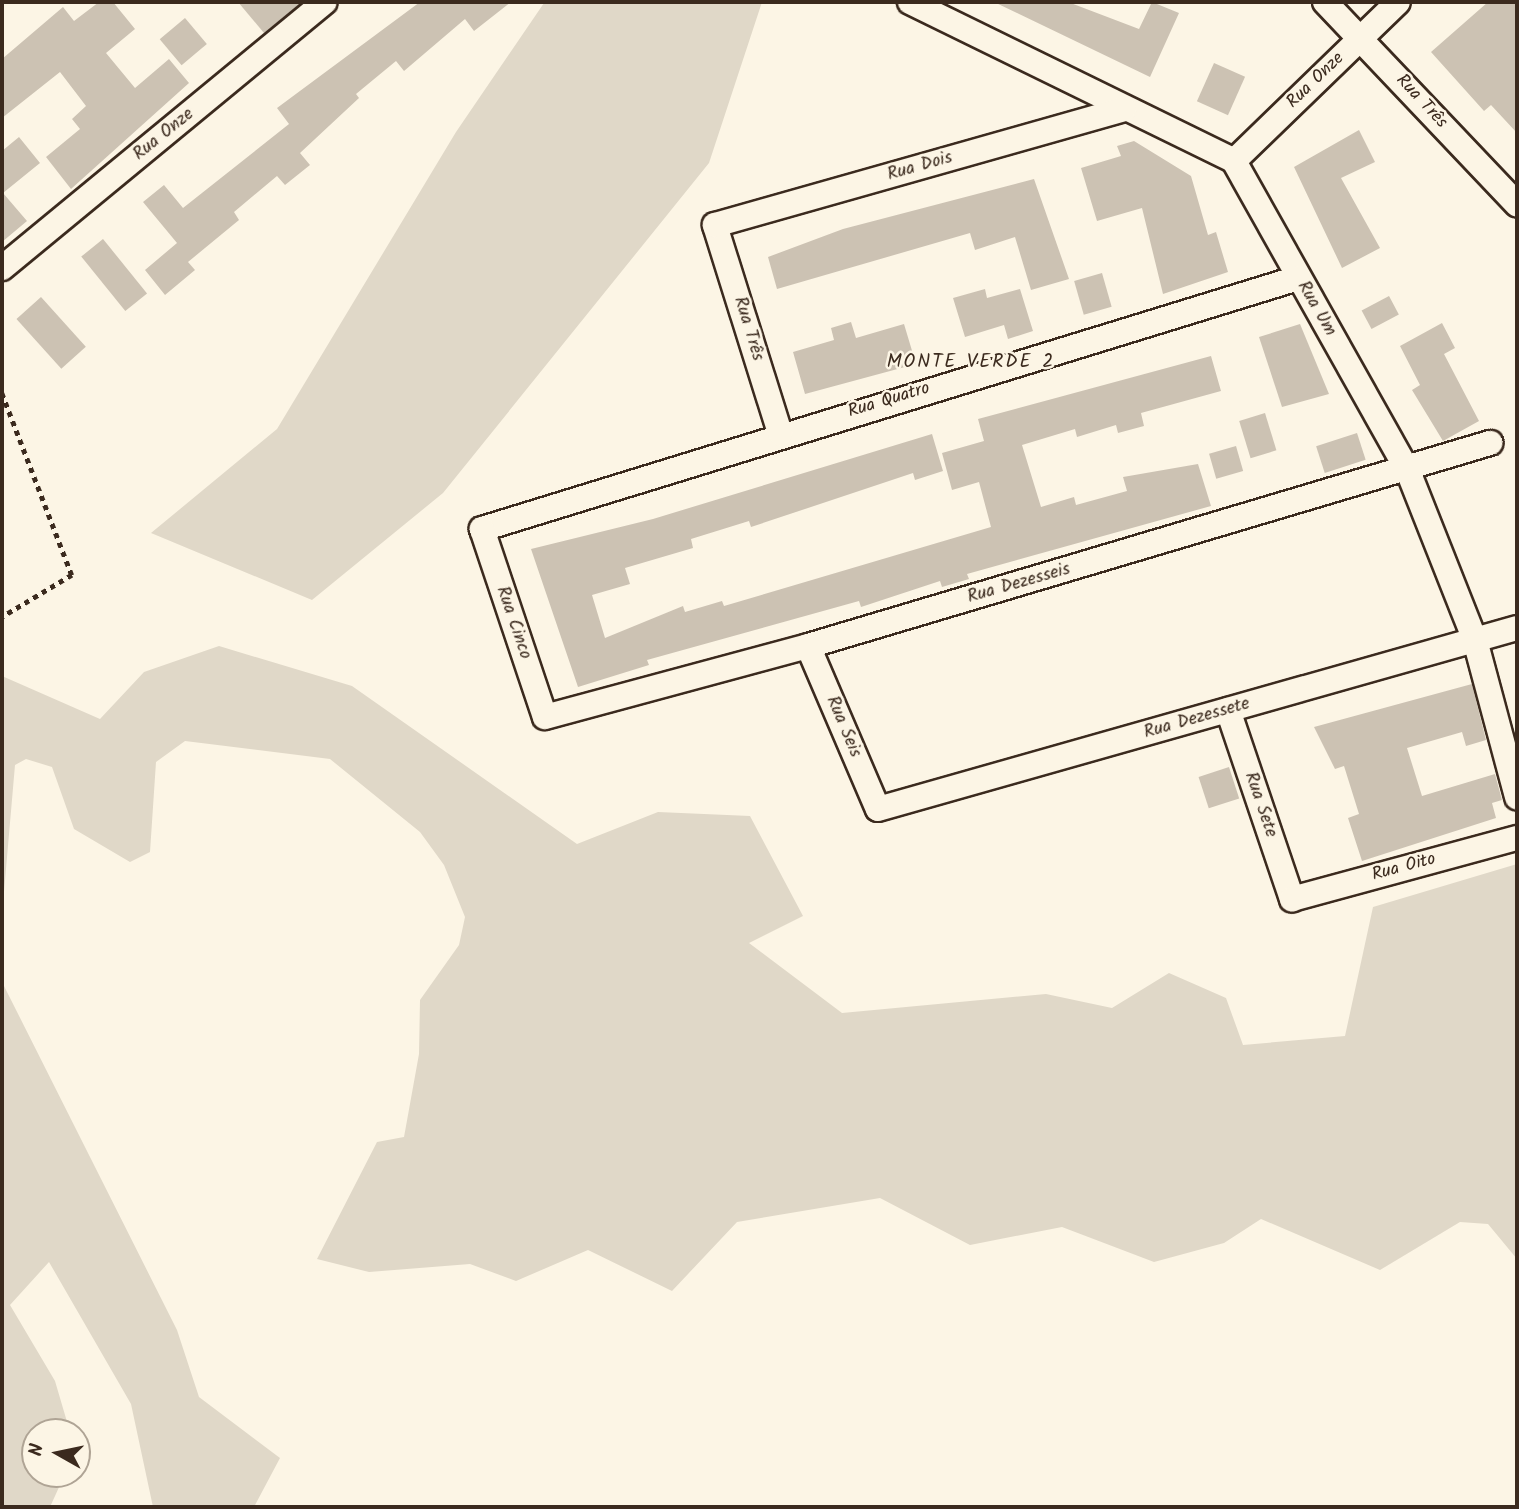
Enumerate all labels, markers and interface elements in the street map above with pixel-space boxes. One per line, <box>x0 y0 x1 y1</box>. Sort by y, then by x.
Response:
street label: Rua Onze <box>1283 48 1349 114</box>
street label: Rua Três <box>1391 71 1451 133</box>
street label: Rua Onze <box>129 104 199 166</box>
street label: Rua Dois <box>885 147 955 187</box>
street label: Rua Um <box>1292 278 1340 340</box>
street label: Rua Três <box>728 294 768 364</box>
district label: MONTE VERDE 2 <box>888 352 1054 374</box>
street label: Rua Quatro <box>845 378 933 424</box>
street label: Rua Dezesseis <box>965 559 1073 609</box>
street label: Rua Cinco <box>490 584 536 662</box>
street label: Rua Seis <box>820 693 866 761</box>
street label: Rua Dezessete <box>1142 694 1252 744</box>
street label: Rua Sete <box>1239 770 1281 840</box>
street label: Rua Oito <box>1370 849 1438 887</box>
north arrow <box>21 1418 91 1488</box>
text: N <box>21 1442 53 1458</box>

